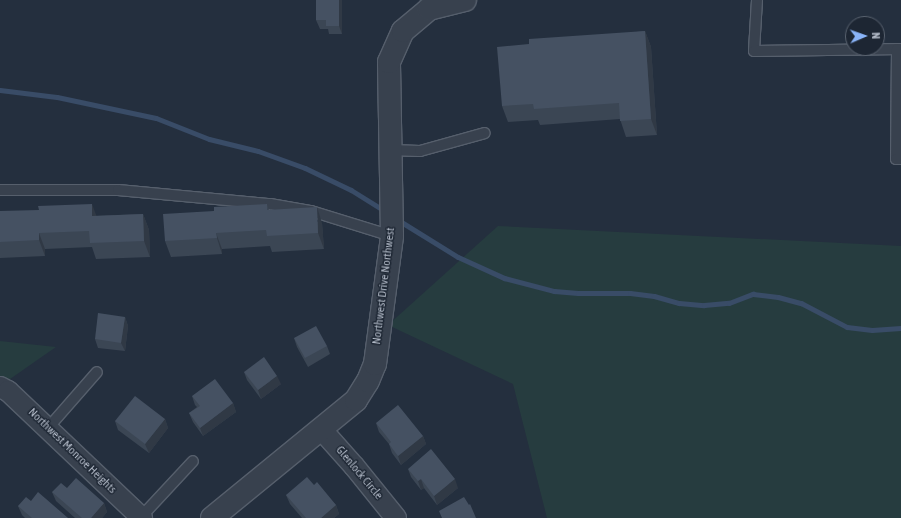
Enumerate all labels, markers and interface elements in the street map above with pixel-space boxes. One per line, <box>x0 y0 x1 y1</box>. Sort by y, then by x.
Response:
north arrow <box>845 16 885 56</box>
text: N <box>870 32 882 39</box>
street label: Northwest Drive Northwest <box>370 227 398 345</box>
street label: Northwest Monroe Heights <box>25 405 119 497</box>
street label: Glenlock Circle <box>332 443 386 503</box>

